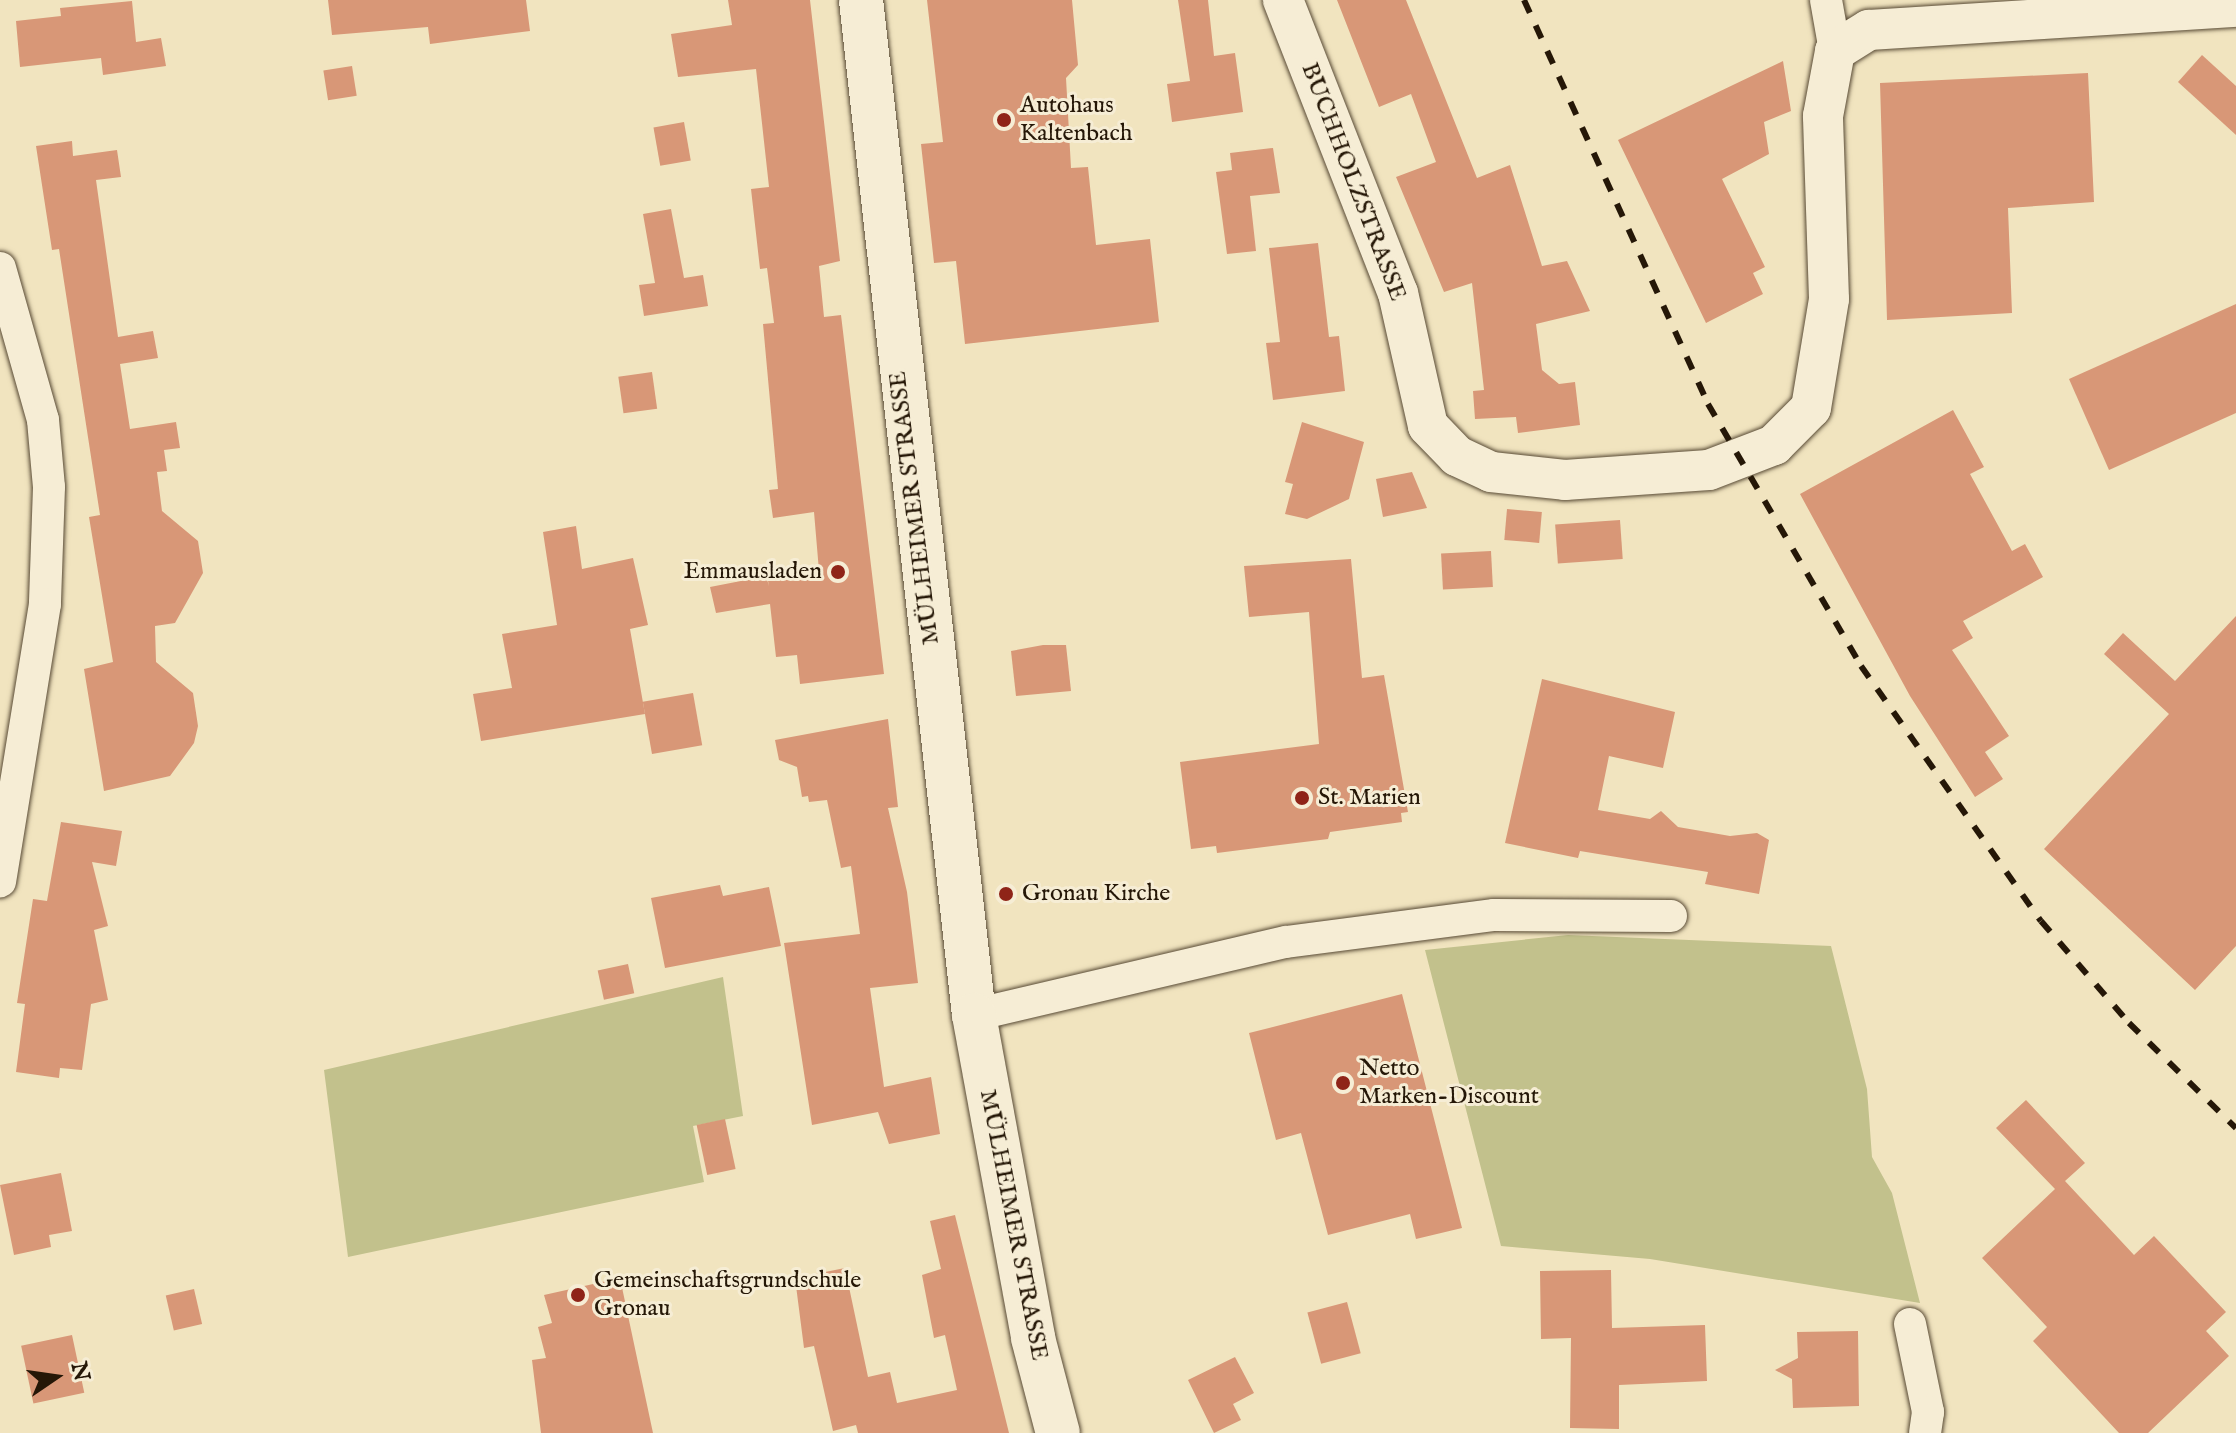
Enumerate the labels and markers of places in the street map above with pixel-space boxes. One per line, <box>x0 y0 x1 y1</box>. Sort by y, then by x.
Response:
place label: Autohaus Kaltenbach <box>1020 92 1133 148</box>
marker: Autohaus Kaltenbach <box>995 111 1013 129</box>
place label: Emmausladen <box>683 558 822 586</box>
marker: Emmausladen <box>829 563 847 581</box>
place label: St. Marien <box>1318 784 1421 812</box>
marker: St. Marien <box>1293 789 1311 807</box>
place label: Gronau Kirche <box>1022 880 1170 908</box>
marker: Gronau Kirche <box>997 885 1015 903</box>
place label: Netto Marken-Discount <box>1359 1055 1539 1111</box>
marker: Netto Marken-Discount <box>1334 1074 1352 1092</box>
place label: Gemeinschaftsgrundschule Gronau <box>594 1267 861 1323</box>
marker: Gemeinschaftsgrundschule Gronau <box>569 1286 587 1304</box>

